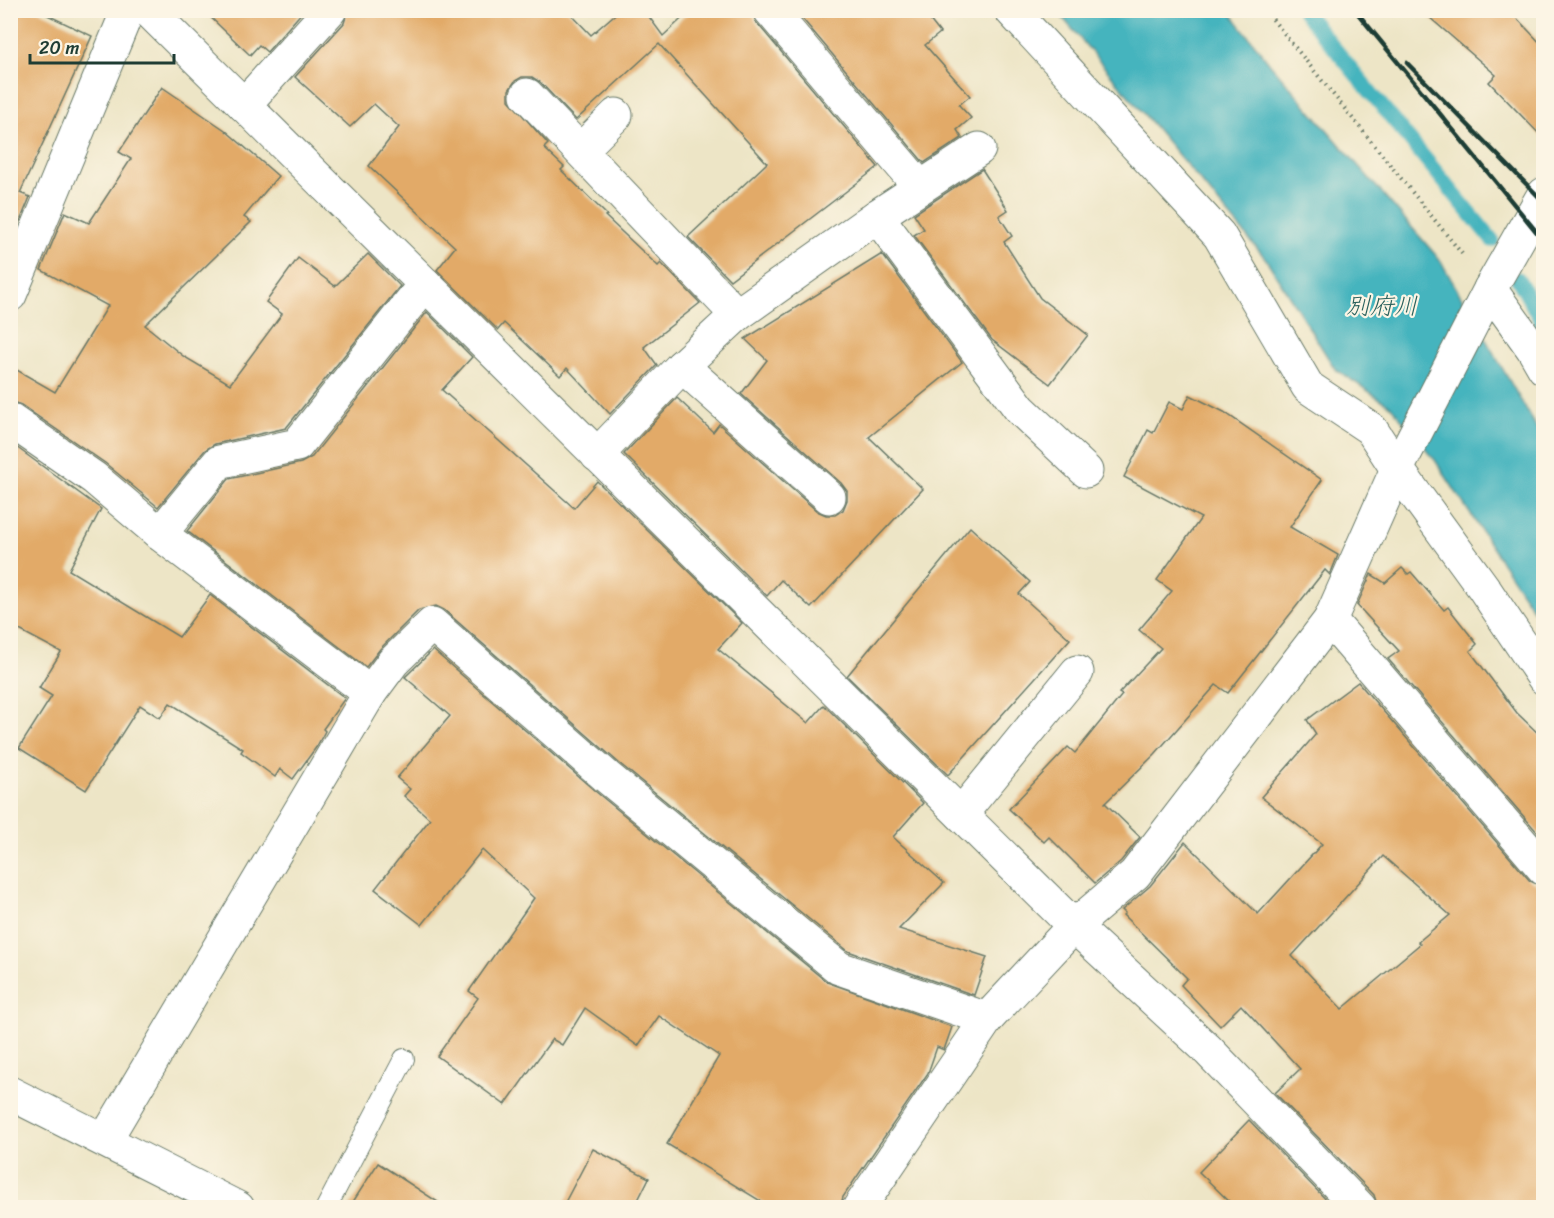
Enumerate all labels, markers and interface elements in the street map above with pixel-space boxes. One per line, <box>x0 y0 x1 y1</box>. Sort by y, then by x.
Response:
scale bar <box>30 27 174 65</box>
text: 20 m <box>39 32 79 64</box>
water label: 別府川 <box>1346 285 1418 327</box>

